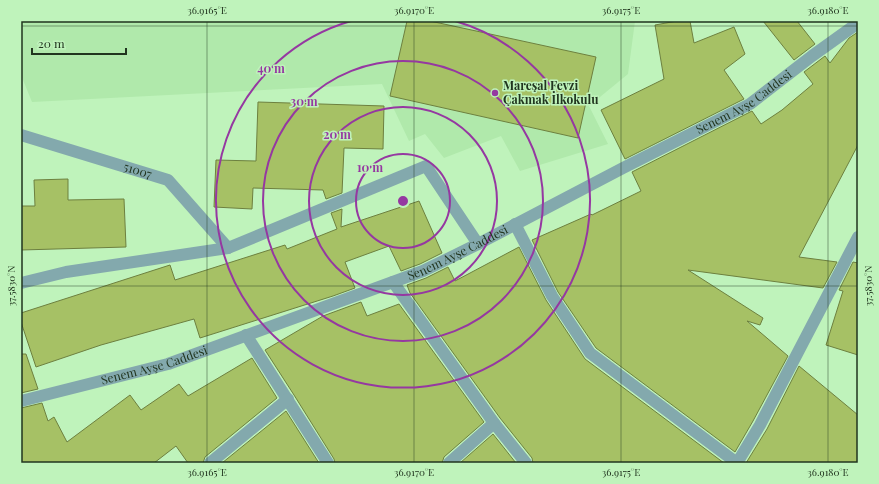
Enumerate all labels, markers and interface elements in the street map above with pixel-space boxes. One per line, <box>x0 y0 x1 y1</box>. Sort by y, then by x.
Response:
text: 36.9165°E <box>187 3 227 17</box>
text: 36.9170°E <box>394 3 434 17</box>
text: 36.9175°E <box>602 3 640 17</box>
text: 36.9180°E <box>807 3 849 17</box>
scale bar <box>32 30 126 56</box>
text: 20 m <box>38 35 65 51</box>
text: 40 m <box>257 60 285 76</box>
street label: Senem Ayşe Caddesi <box>693 65 795 137</box>
place label: Mareşal Fevzi Çakmak İlkokulu <box>503 77 599 107</box>
marker: Mareşal Fevzi Çakmak İlkokulu <box>490 88 500 98</box>
text: 30 m <box>290 93 318 109</box>
text: 20 m <box>323 126 351 142</box>
street label: 51007 <box>122 158 154 182</box>
text: 10 m <box>357 159 383 175</box>
centre of rings <box>396 194 410 208</box>
street label: Senem Ayşe Caddesi <box>405 221 511 283</box>
text: 37.5830°N <box>4 266 18 306</box>
text: 37.5830°N <box>861 266 875 306</box>
street label: Senem Ayşe Caddesi <box>99 341 210 388</box>
text: 36.9165°E <box>187 465 227 479</box>
text: 36.9170°E <box>394 465 434 479</box>
text: 36.9175°E <box>602 465 640 479</box>
text: 36.9180°E <box>807 465 849 479</box>

